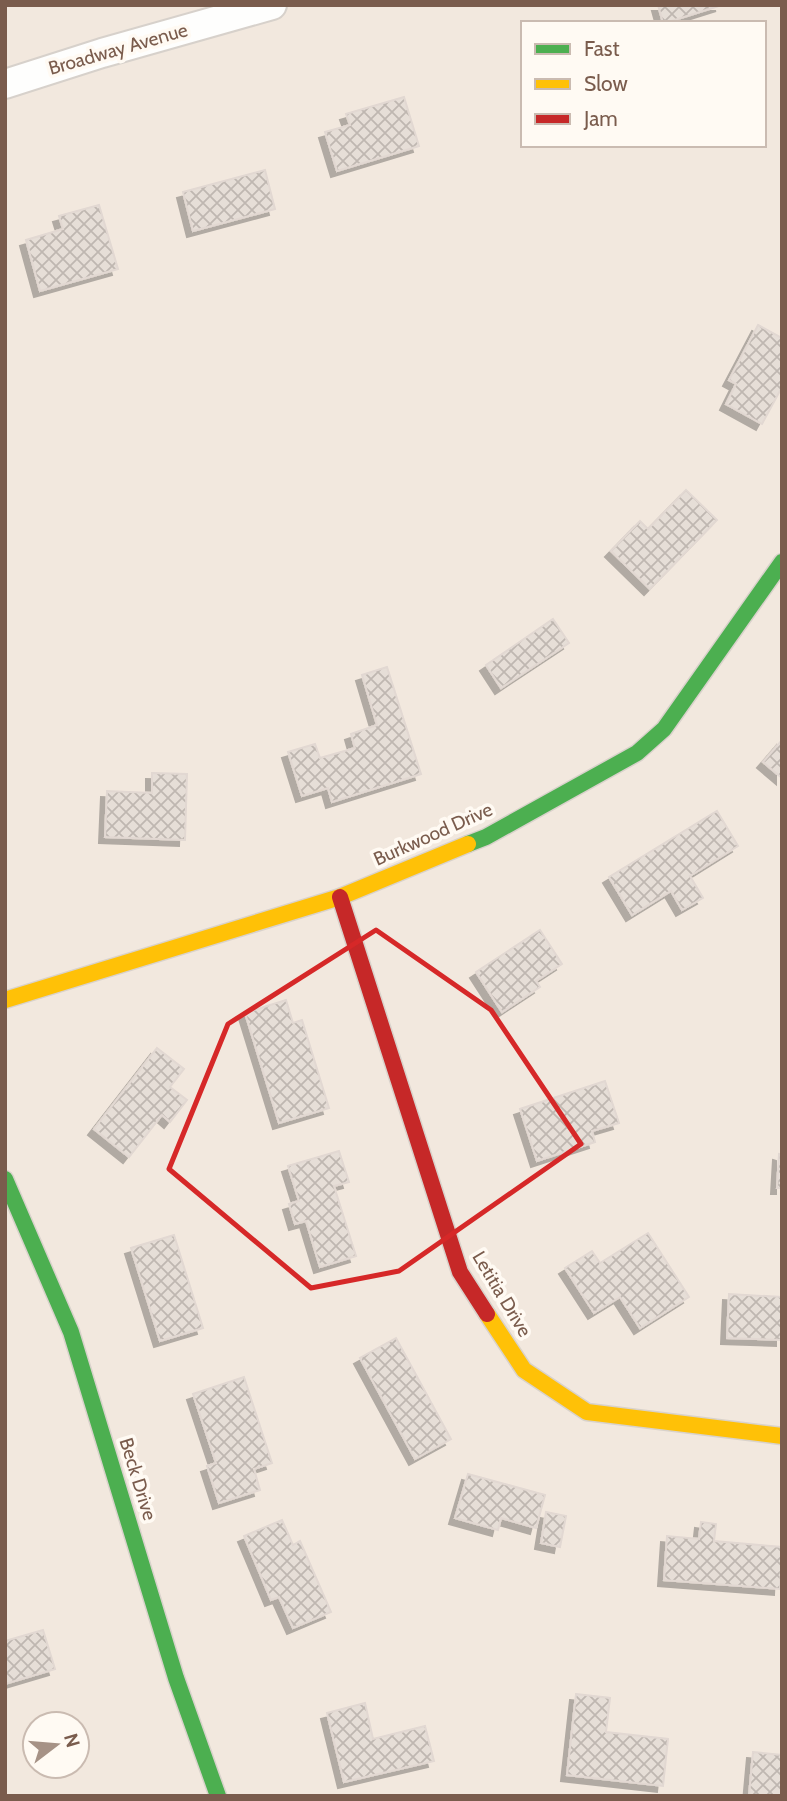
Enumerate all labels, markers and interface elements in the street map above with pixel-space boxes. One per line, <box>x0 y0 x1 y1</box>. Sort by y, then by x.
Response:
street label: Broadway Avenue <box>46 18 190 80</box>
legend <box>521 21 766 147</box>
text: Fast <box>584 36 620 61</box>
text: Slow <box>584 71 628 96</box>
text: Jam <box>583 106 618 131</box>
street label: Burkwood Drive <box>370 797 496 870</box>
street label: Letitia Drive <box>467 1247 537 1341</box>
street label: Beck Drive <box>115 1435 162 1523</box>
north arrow <box>21 1710 91 1780</box>
text: N <box>59 1731 85 1750</box>

